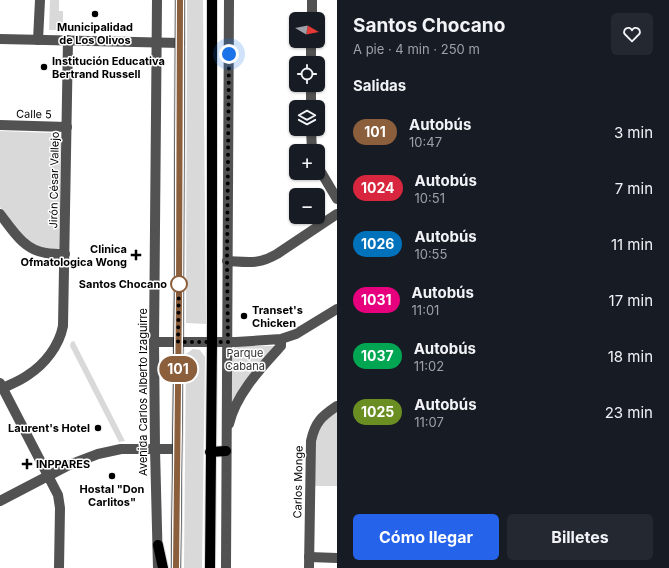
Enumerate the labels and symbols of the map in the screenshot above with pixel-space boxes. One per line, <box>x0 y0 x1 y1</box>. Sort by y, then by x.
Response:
marker: Municipalidad de Los Olivos <box>90 9 100 19</box>
north arrow <box>289 12 325 48</box>
place label: Municipalidad de Los Olivos <box>57 20 133 47</box>
your location <box>219 44 239 64</box>
place label: Institución Educativa Bertrand Russell <box>52 54 165 81</box>
marker: Institución Educativa Bertrand Russell <box>39 62 49 72</box>
street label: Calle 5 <box>16 107 52 121</box>
street label: Jirón César Vallejo <box>46 131 62 229</box>
place label: Clinica Ofmatologica Wong <box>20 242 127 269</box>
marker: Clinica Ofmatologica Wong <box>130 249 142 261</box>
marker: Santos Chocano <box>170 275 188 293</box>
place label: Santos Chocano <box>79 277 167 291</box>
place label: Transet's Chicken <box>252 303 303 330</box>
street label: Avenida Carlos Alberto Izaguirre <box>136 308 150 476</box>
marker: Transet's Chicken <box>239 311 249 321</box>
park label: Parque Cabana <box>225 346 265 373</box>
line badge: 101 <box>155 356 201 382</box>
place label: Laurent's Hotel <box>8 421 90 435</box>
marker: Laurent's Hotel <box>93 423 103 433</box>
street label: Carlos Monge <box>290 445 306 519</box>
place label: INPPARES <box>36 457 90 471</box>
marker: INPPARES <box>21 458 33 470</box>
marker: Hostal "Don Carlitos" <box>107 471 117 481</box>
place label: Hostal "Don Carlitos" <box>80 482 145 509</box>

